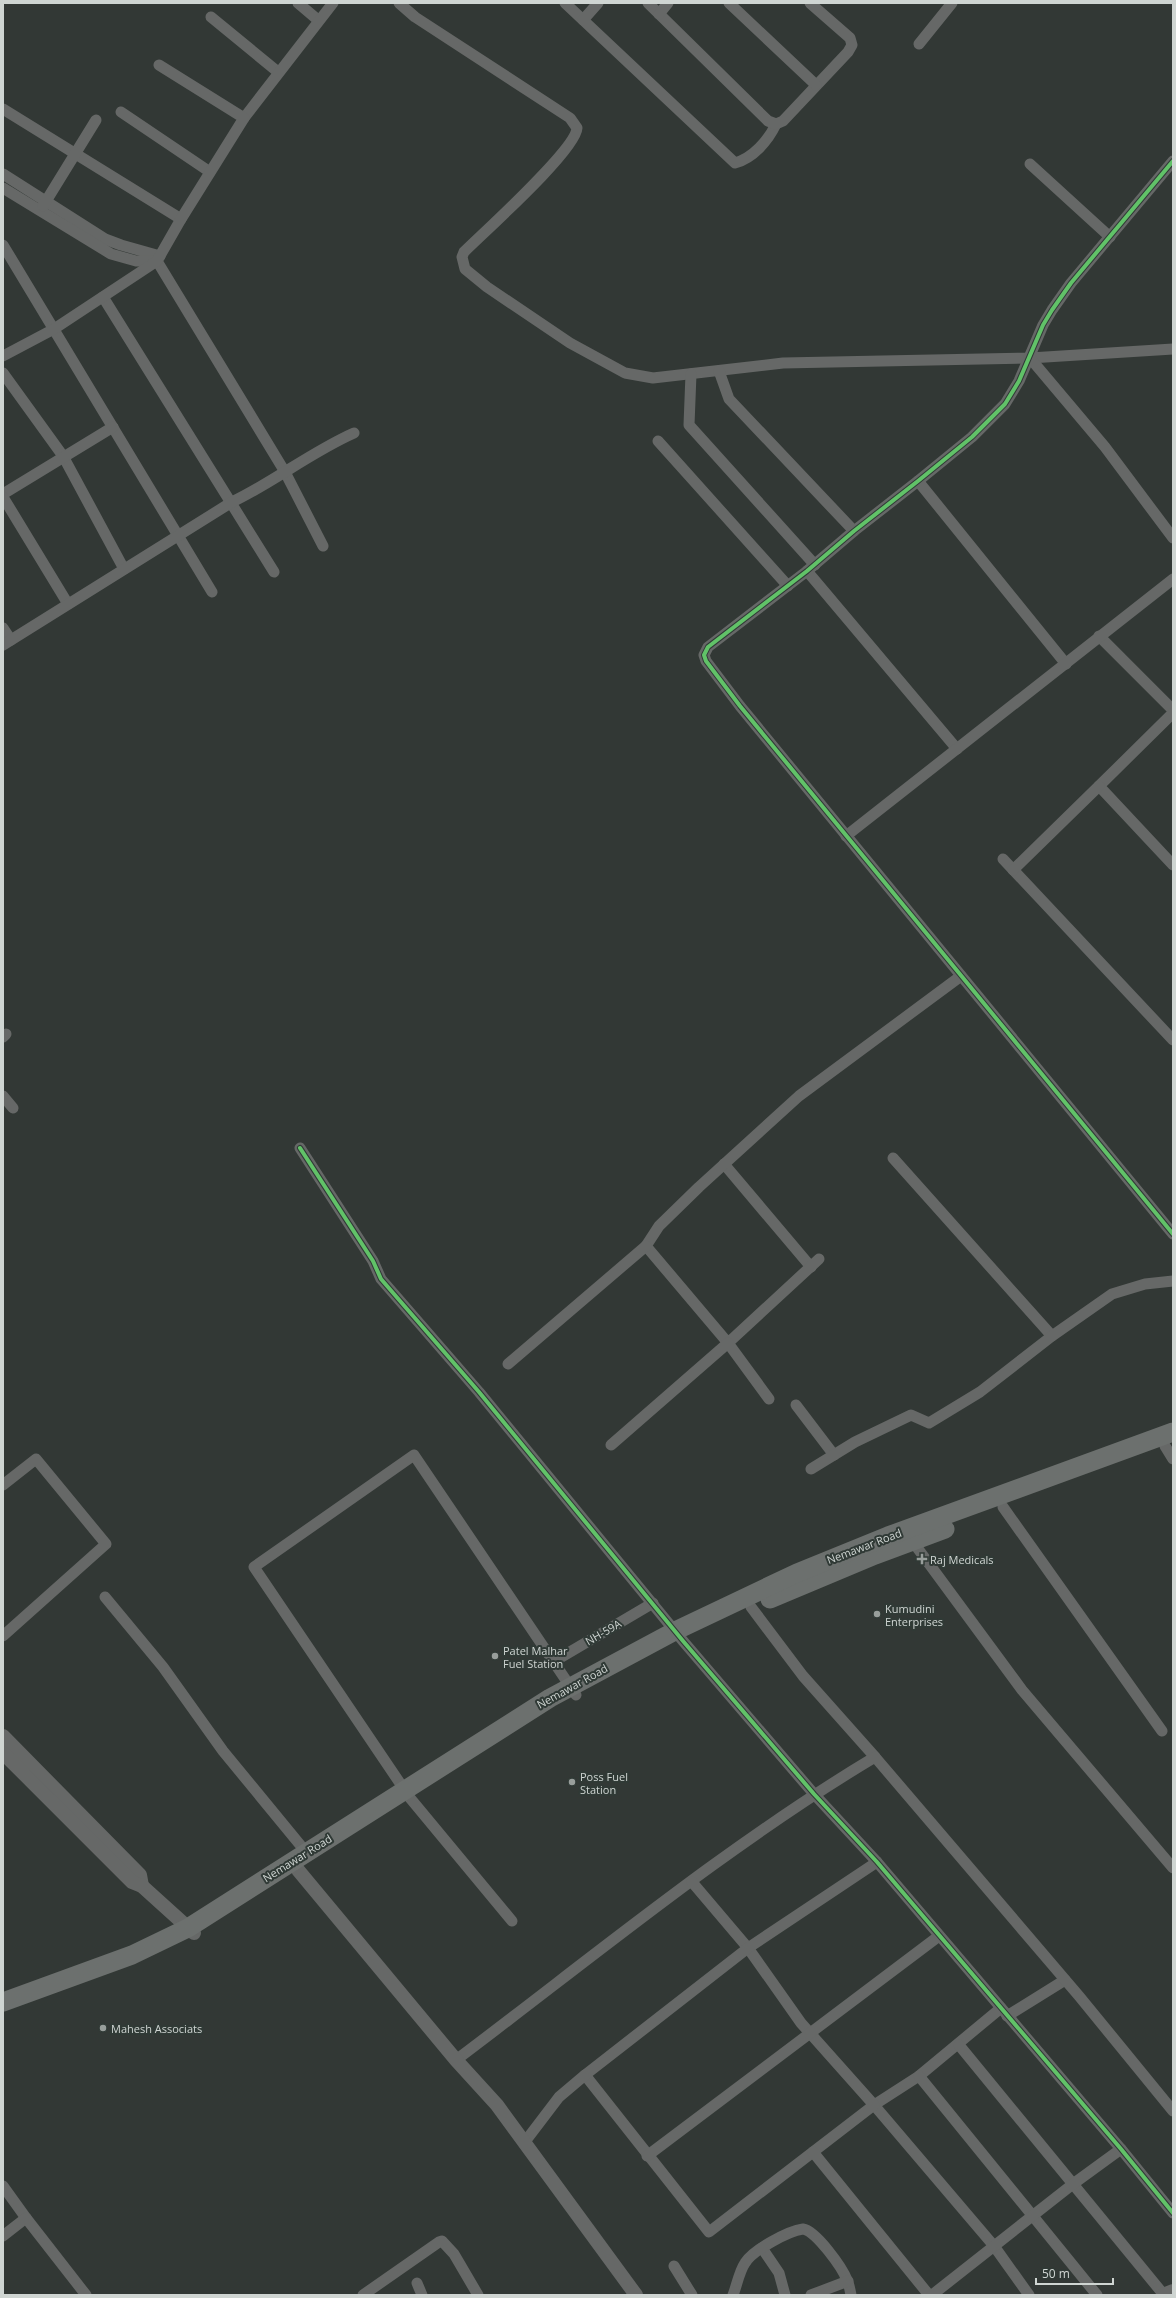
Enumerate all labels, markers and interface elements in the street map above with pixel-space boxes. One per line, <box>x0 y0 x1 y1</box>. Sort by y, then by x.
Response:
street label: Nemawar Road <box>824 1525 904 1567</box>
place label: Raj Medicals <box>930 1552 994 1567</box>
marker: Raj Medicals <box>917 1554 927 1564</box>
place label: Kumudini Enterprises <box>885 1601 943 1629</box>
marker: Kumudini Enterprises <box>872 1609 882 1619</box>
street label: NH-59A <box>582 1616 624 1648</box>
place label: Patel Malhar Fuel Station <box>503 1643 568 1671</box>
marker: Patel Malhar Fuel Station <box>490 1651 500 1661</box>
street label: Nemawar Road <box>534 1660 610 1712</box>
place label: Poss Fuel Station <box>580 1769 628 1797</box>
marker: Poss Fuel Station <box>567 1777 577 1787</box>
street label: Nemawar Road <box>260 1831 334 1885</box>
place label: Mahesh Associats <box>111 2021 202 2036</box>
marker: Mahesh Associats <box>98 2023 108 2033</box>
scale bar <box>1036 2260 1113 2286</box>
text: 50 m <box>1042 2265 1070 2282</box>

